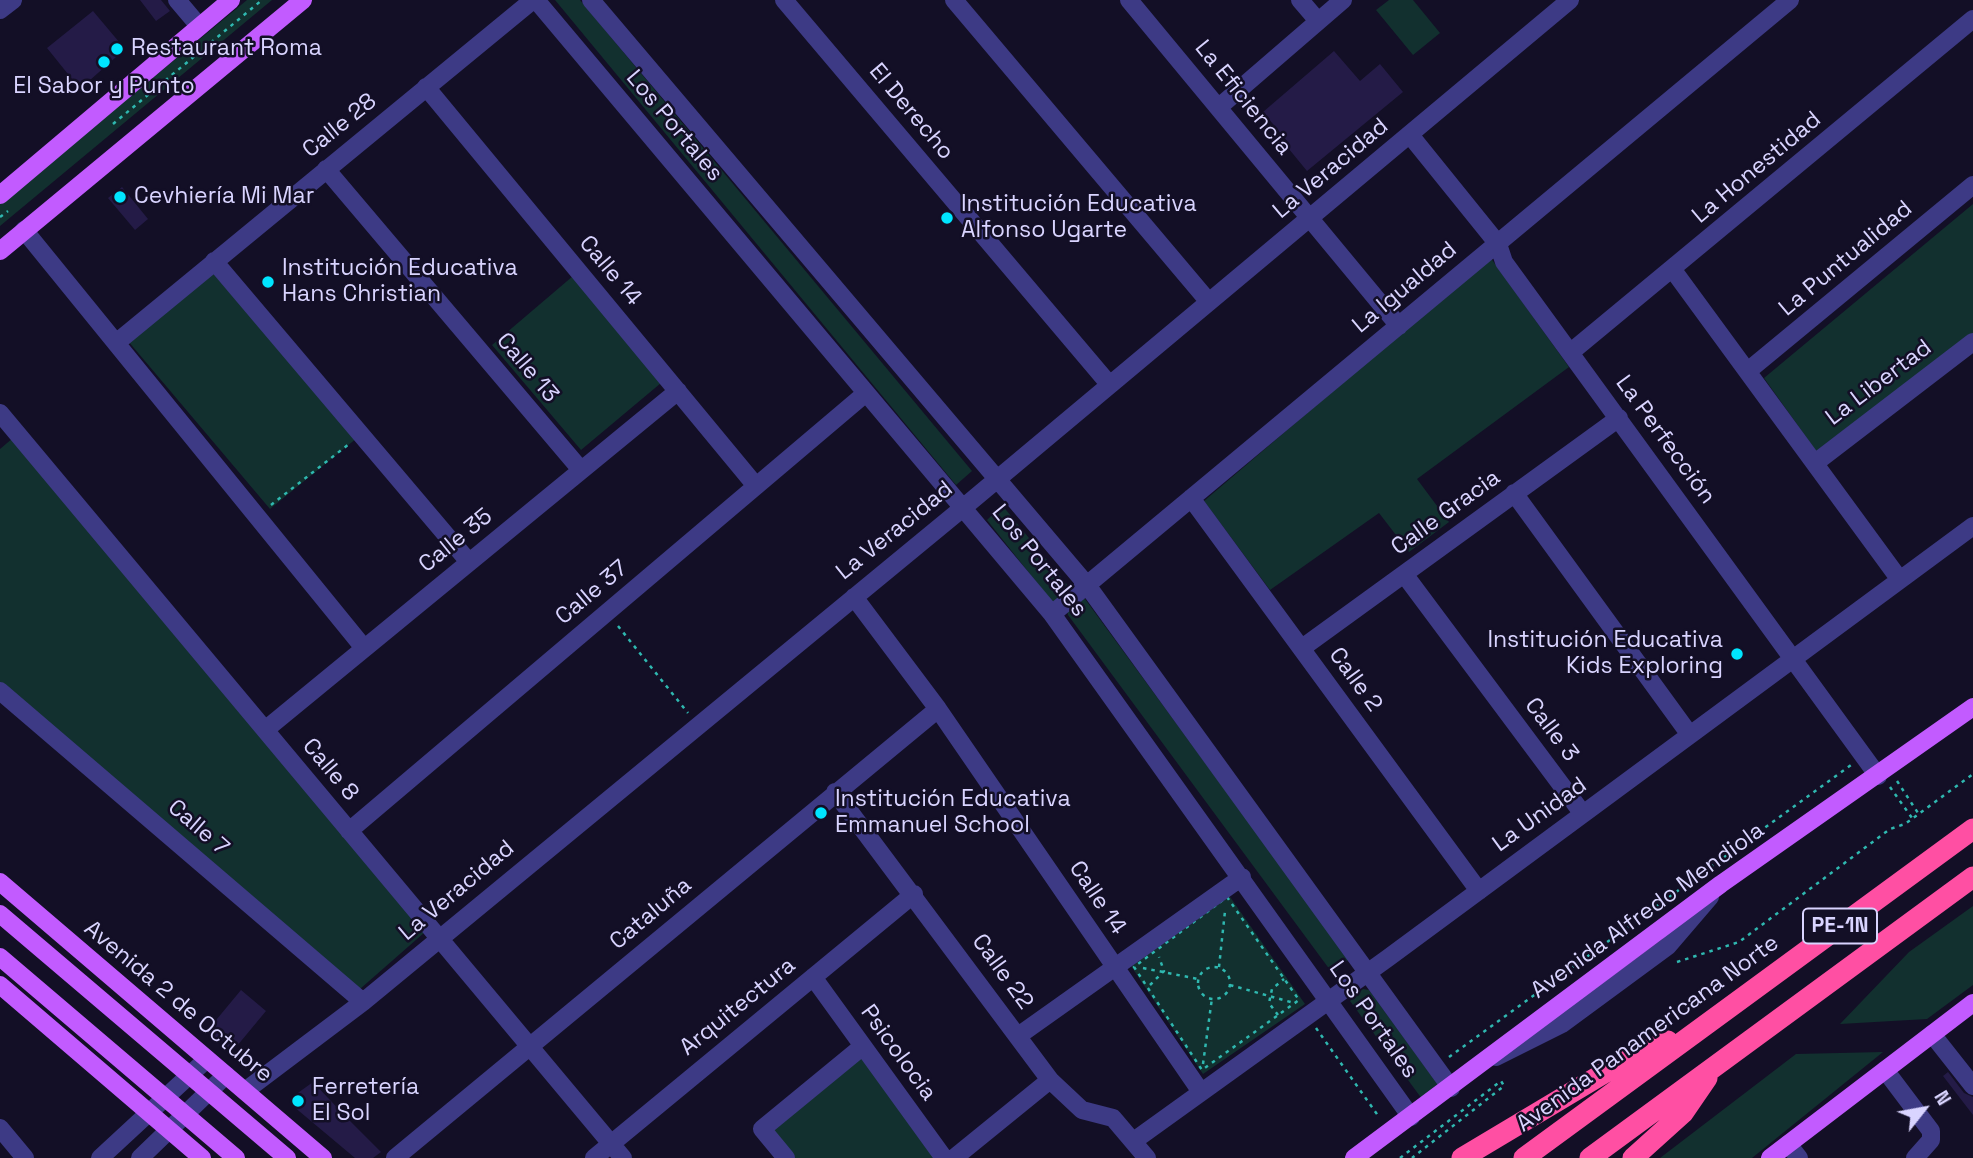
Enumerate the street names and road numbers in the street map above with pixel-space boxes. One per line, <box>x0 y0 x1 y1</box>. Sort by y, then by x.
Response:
street label: La Eficiencia <box>1188 35 1298 161</box>
street label: El Derecho <box>863 58 959 166</box>
street label: Los Portales <box>620 65 728 187</box>
street label: Calle 28 <box>298 88 382 164</box>
street label: La Honestidad <box>1687 106 1827 230</box>
street label: La Veracidad <box>1268 113 1394 225</box>
street label: La Puntualidad <box>1774 195 1918 323</box>
street label: Calle 14 <box>573 230 647 312</box>
street label: La Igualdad <box>1347 236 1463 340</box>
street label: Calle 13 <box>490 328 564 408</box>
street label: La Libertad <box>1821 334 1937 432</box>
street label: La Perfección <box>1609 370 1721 510</box>
street label: Calle Gracia <box>1386 464 1506 562</box>
street label: La Veracidad <box>831 476 959 586</box>
street label: Los Portales <box>985 499 1093 623</box>
street label: Calle 35 <box>414 503 498 579</box>
street label: Calle 37 <box>550 555 634 631</box>
street label: Calle 2 <box>1322 642 1388 718</box>
street label: Calle 3 <box>1518 693 1584 767</box>
street label: Calle 8 <box>296 733 364 807</box>
street label: La Unidad <box>1488 772 1592 858</box>
street label: Calle 7 <box>162 794 234 862</box>
street label: Avenida Alfredo Mendiola <box>1526 817 1770 1005</box>
street label: La Veracidad <box>394 835 520 947</box>
street label: Calle 14 <box>1062 856 1132 940</box>
street label: Cataluña <box>605 872 697 956</box>
road number: PE-1N <box>1803 908 1877 944</box>
street label: Avenida 2 de Octubre <box>78 915 278 1089</box>
street label: Calle 22 <box>965 929 1039 1015</box>
street label: Avenida Panamericana Norte <box>1512 930 1784 1138</box>
street label: Arquitectura <box>675 952 801 1062</box>
street label: Los Portales <box>1323 956 1423 1084</box>
street label: Psicolocia <box>854 1000 942 1106</box>

